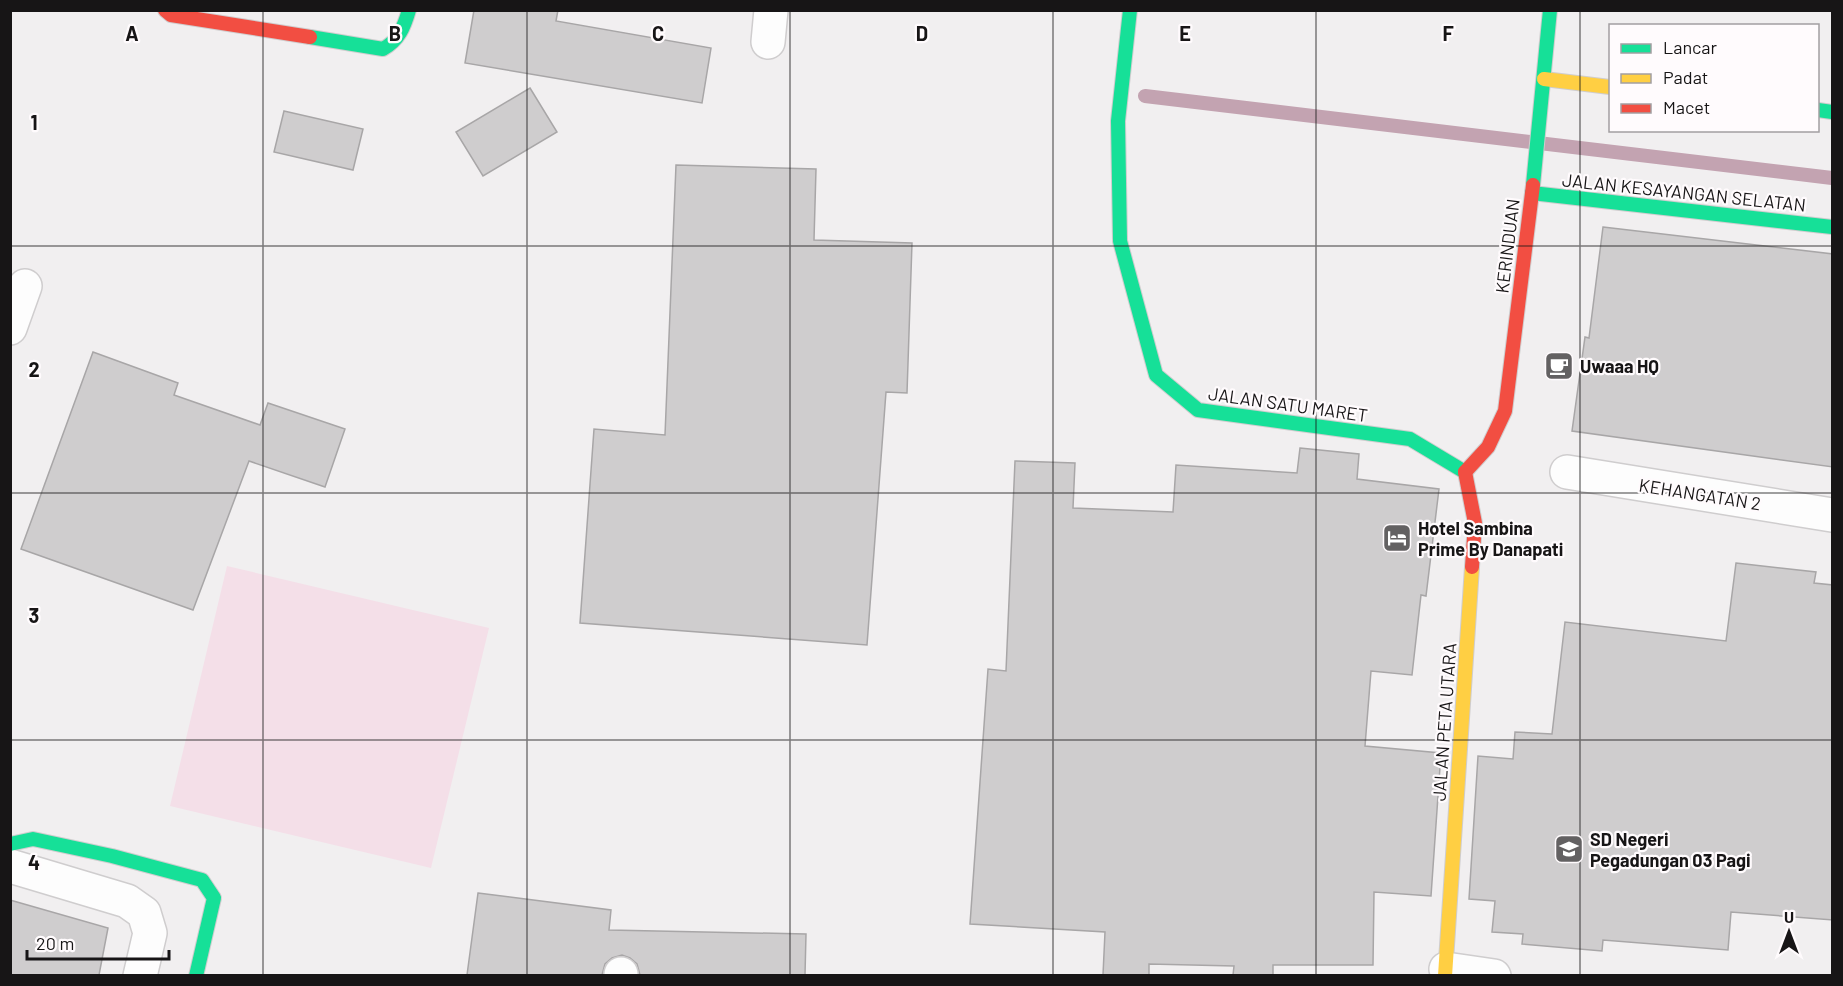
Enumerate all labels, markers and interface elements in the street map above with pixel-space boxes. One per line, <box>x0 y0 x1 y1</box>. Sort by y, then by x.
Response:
text: A <box>125 21 139 45</box>
text: B <box>389 21 401 45</box>
text: C <box>652 21 664 45</box>
text: D <box>916 21 928 45</box>
text: E <box>1179 21 1191 45</box>
text: F <box>1442 21 1454 45</box>
legend <box>1609 24 1819 132</box>
text: Lancar <box>1663 36 1718 58</box>
text: Padat <box>1663 66 1708 88</box>
text: Macet <box>1663 96 1710 118</box>
text: 1 <box>30 110 38 134</box>
street label: JALAN KESAYANGAN SELATAN <box>1561 168 1807 216</box>
street label: KERINDUAN <box>1490 197 1524 295</box>
cafe icon: Uwaaa HQ <box>1543 350 1575 382</box>
place label: Uwaaa HQ <box>1580 355 1659 377</box>
text: 2 <box>28 357 40 381</box>
street label: JALAN SATU MARET <box>1207 382 1369 426</box>
street label: KEHANGATAN 2 <box>1637 473 1763 515</box>
place label: Hotel Sambina Prime By Danapati <box>1418 517 1563 560</box>
hotel icon: Hotel Sambina Prime By Danapati <box>1381 522 1413 554</box>
text: 3 <box>29 603 39 627</box>
street label: JALAN PETA UTARA <box>1427 642 1461 802</box>
place label: SD Negeri Pegadungan 03 Pagi <box>1590 828 1751 871</box>
school or university icon: SD Negeri Pegadungan 03 Pagi <box>1553 833 1585 865</box>
text: 4 <box>28 850 40 874</box>
north arrow <box>1759 902 1819 962</box>
text: U <box>1784 907 1794 926</box>
scale bar <box>27 923 170 961</box>
text: 20 m <box>36 932 74 954</box>

